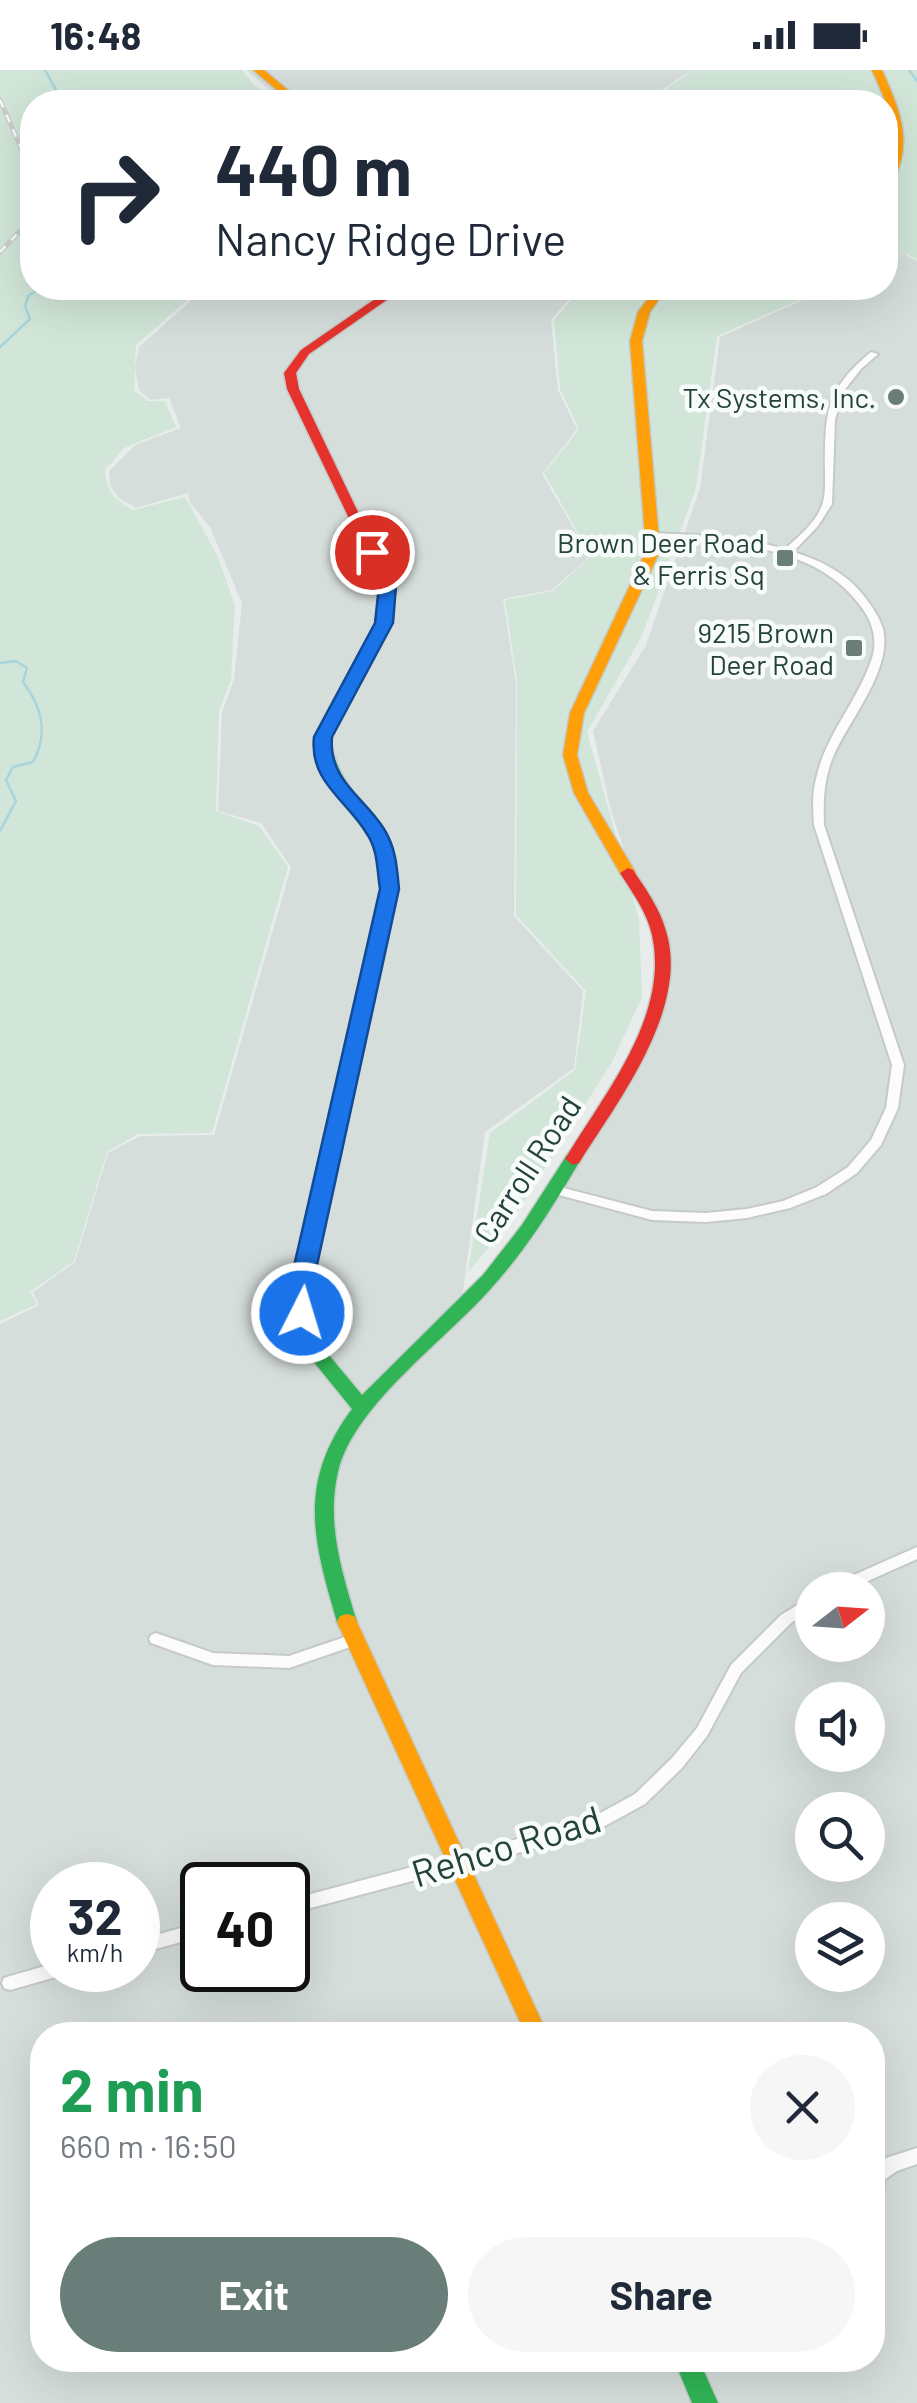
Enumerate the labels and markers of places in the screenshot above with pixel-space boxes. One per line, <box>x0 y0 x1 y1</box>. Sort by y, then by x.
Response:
place label: Tx Systems, Inc. <box>683 380 876 414</box>
marker: Tx Systems, Inc. <box>885 386 907 408</box>
pin <box>330 510 415 595</box>
place label: Brown Deer Road & Ferris Sq <box>557 525 765 591</box>
marker: Brown Deer Road & Ferris Sq <box>774 547 796 569</box>
place label: 9215 Brown Deer Road <box>697 615 834 681</box>
marker: 9215 Brown Deer Road <box>843 637 865 659</box>

